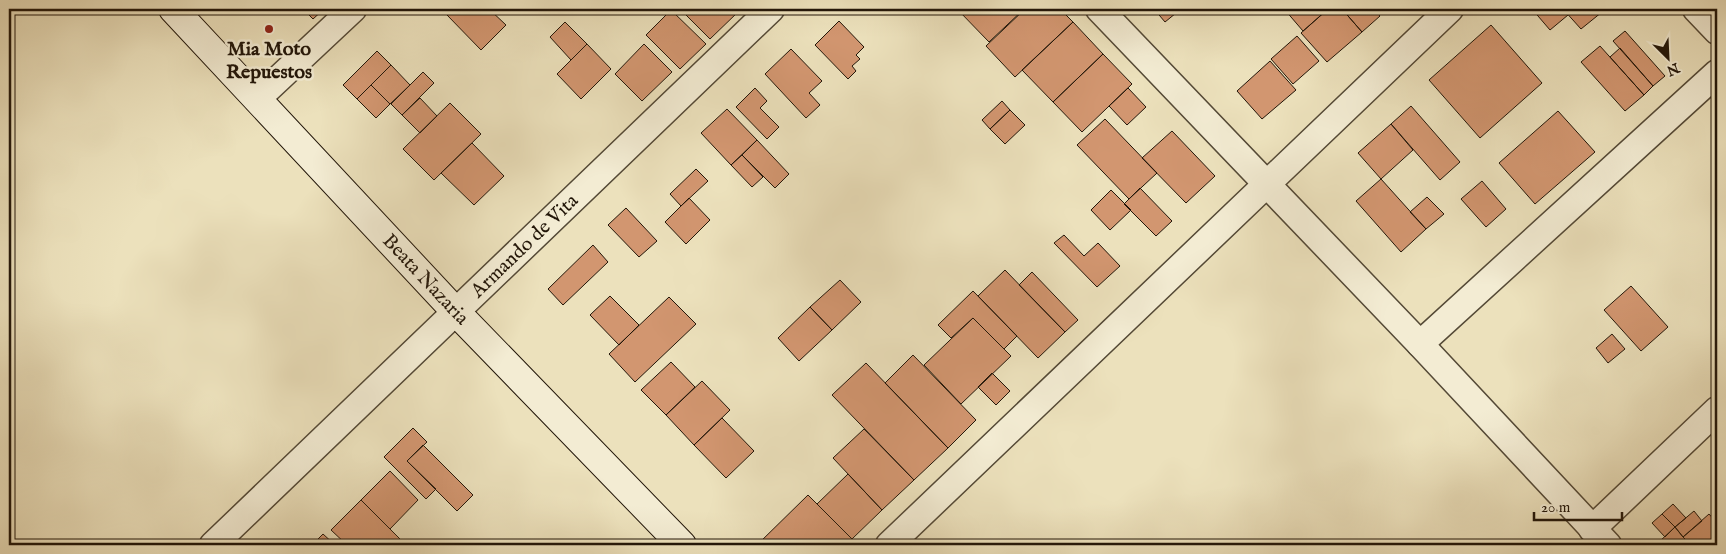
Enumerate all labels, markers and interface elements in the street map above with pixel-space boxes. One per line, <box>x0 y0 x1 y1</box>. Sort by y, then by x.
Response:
marker: Mia Moto Repuestos <box>263 23 275 35</box>
north arrow <box>1644 32 1694 82</box>
place label: Mia Moto Repuestos <box>226 37 312 85</box>
text: N <box>1664 58 1683 80</box>
street label: Armando de Vita <box>465 188 584 304</box>
street label: Beata Nazaria <box>377 229 474 330</box>
scale bar <box>1534 489 1621 521</box>
text: 20 m <box>1541 498 1571 517</box>

